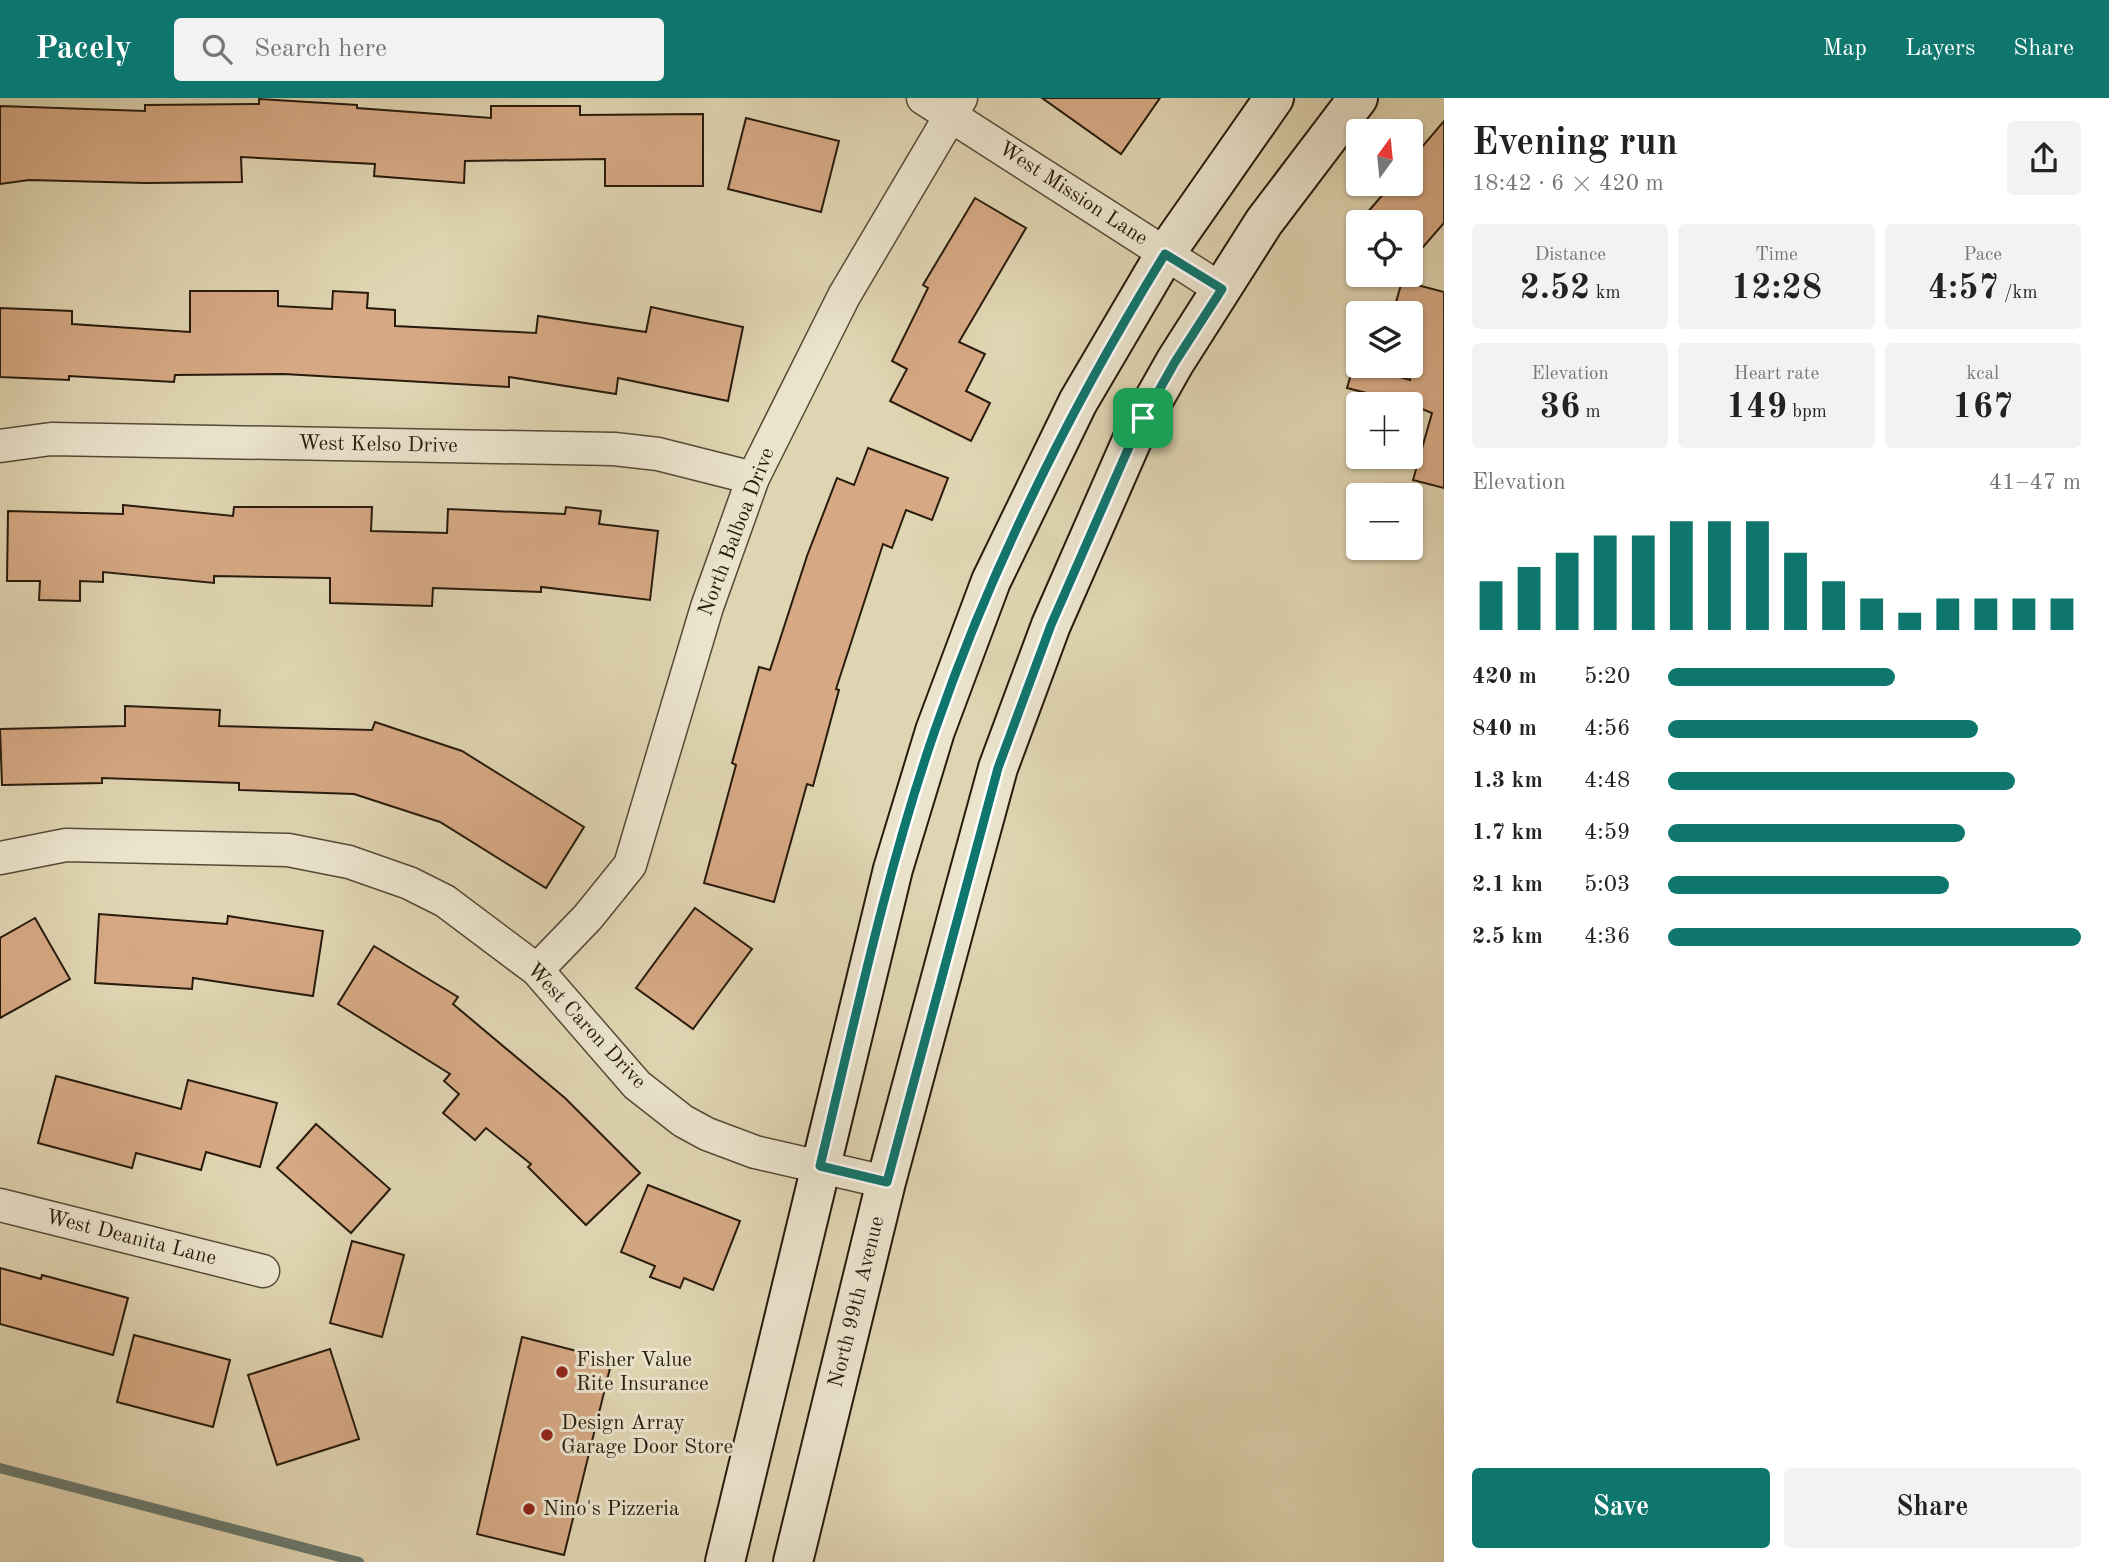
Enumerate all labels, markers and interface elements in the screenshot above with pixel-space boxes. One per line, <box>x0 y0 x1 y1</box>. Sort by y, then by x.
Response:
search box <box>174 18 664 81</box>
icon: search <box>198 30 236 68</box>
text: Pacely <box>35 33 132 66</box>
text: Search here <box>254 36 387 62</box>
text: Map <box>1823 37 1867 61</box>
text: Layers <box>1905 37 1975 61</box>
text: Share <box>2013 37 2074 61</box>
north arrow <box>1346 119 1423 196</box>
map controls <box>1346 119 1423 560</box>
button: share <box>2007 121 2081 195</box>
text: Evening run <box>1472 125 1678 163</box>
street label: West Mission Lane <box>995 138 1151 250</box>
text: 18:42 · 6 × 420 m <box>1472 172 1664 195</box>
button: locate <box>1346 210 1423 287</box>
text: Distance <box>1534 246 1606 265</box>
text: Time <box>1755 246 1798 265</box>
text: Pace <box>1964 246 2002 265</box>
text: 2.52 <box>1520 271 1590 306</box>
text: 12:28 <box>1731 271 1822 306</box>
text: 4:57 <box>1928 271 1999 306</box>
text: km <box>1590 284 1621 303</box>
text: /km <box>1999 284 2038 303</box>
button: layers <box>1346 301 1423 378</box>
text: Elevation <box>1532 365 1609 384</box>
text: Heart rate <box>1734 365 1819 384</box>
text: kcal <box>1966 365 1999 384</box>
pin <box>1113 388 1173 448</box>
text: 36 <box>1540 390 1580 425</box>
text: 149 <box>1726 390 1787 425</box>
text: 167 <box>1952 390 2013 425</box>
button: + <box>1346 392 1423 469</box>
icon: arrive <box>1124 399 1162 437</box>
text: m <box>1580 403 1601 422</box>
text: bpm <box>1787 403 1827 422</box>
street label: West Kelso Drive <box>298 433 458 457</box>
street label: North Balboa Drive <box>695 445 779 619</box>
text: Elevation <box>1472 471 1566 494</box>
text: 41–47 m <box>1989 471 2081 494</box>
button: − <box>1346 483 1423 560</box>
text: 420 m <box>1472 665 1537 688</box>
text: 5:20 <box>1584 665 1630 688</box>
text: 840 m <box>1472 717 1537 740</box>
text: 4:56 <box>1584 717 1630 740</box>
text: 1.3 km <box>1472 769 1543 792</box>
text: 4:48 <box>1584 769 1630 792</box>
text: 1.7 km <box>1472 821 1543 844</box>
text: 4:59 <box>1584 821 1630 844</box>
text: 2.1 km <box>1472 873 1543 896</box>
text: 5:03 <box>1584 873 1630 896</box>
text: 2.5 km <box>1472 925 1543 948</box>
text: 4:36 <box>1584 925 1630 948</box>
street label: West Caron Drive <box>523 959 649 1093</box>
street label: West Deanita Lane <box>44 1207 218 1269</box>
street label: North 99th Avenue <box>826 1214 888 1390</box>
place label: Fisher Value Rite Insurance <box>576 1350 709 1395</box>
marker: Fisher Value Rite Insurance <box>554 1364 570 1380</box>
place label: Design Array Garage Door Store <box>561 1413 733 1458</box>
marker: Design Array Garage Door Store <box>539 1427 555 1443</box>
button: Save <box>1472 1468 1770 1548</box>
button: Share <box>1784 1468 2081 1548</box>
place label: Nino's Pizzeria <box>543 1499 679 1520</box>
marker: Nino's Pizzeria <box>521 1501 537 1517</box>

